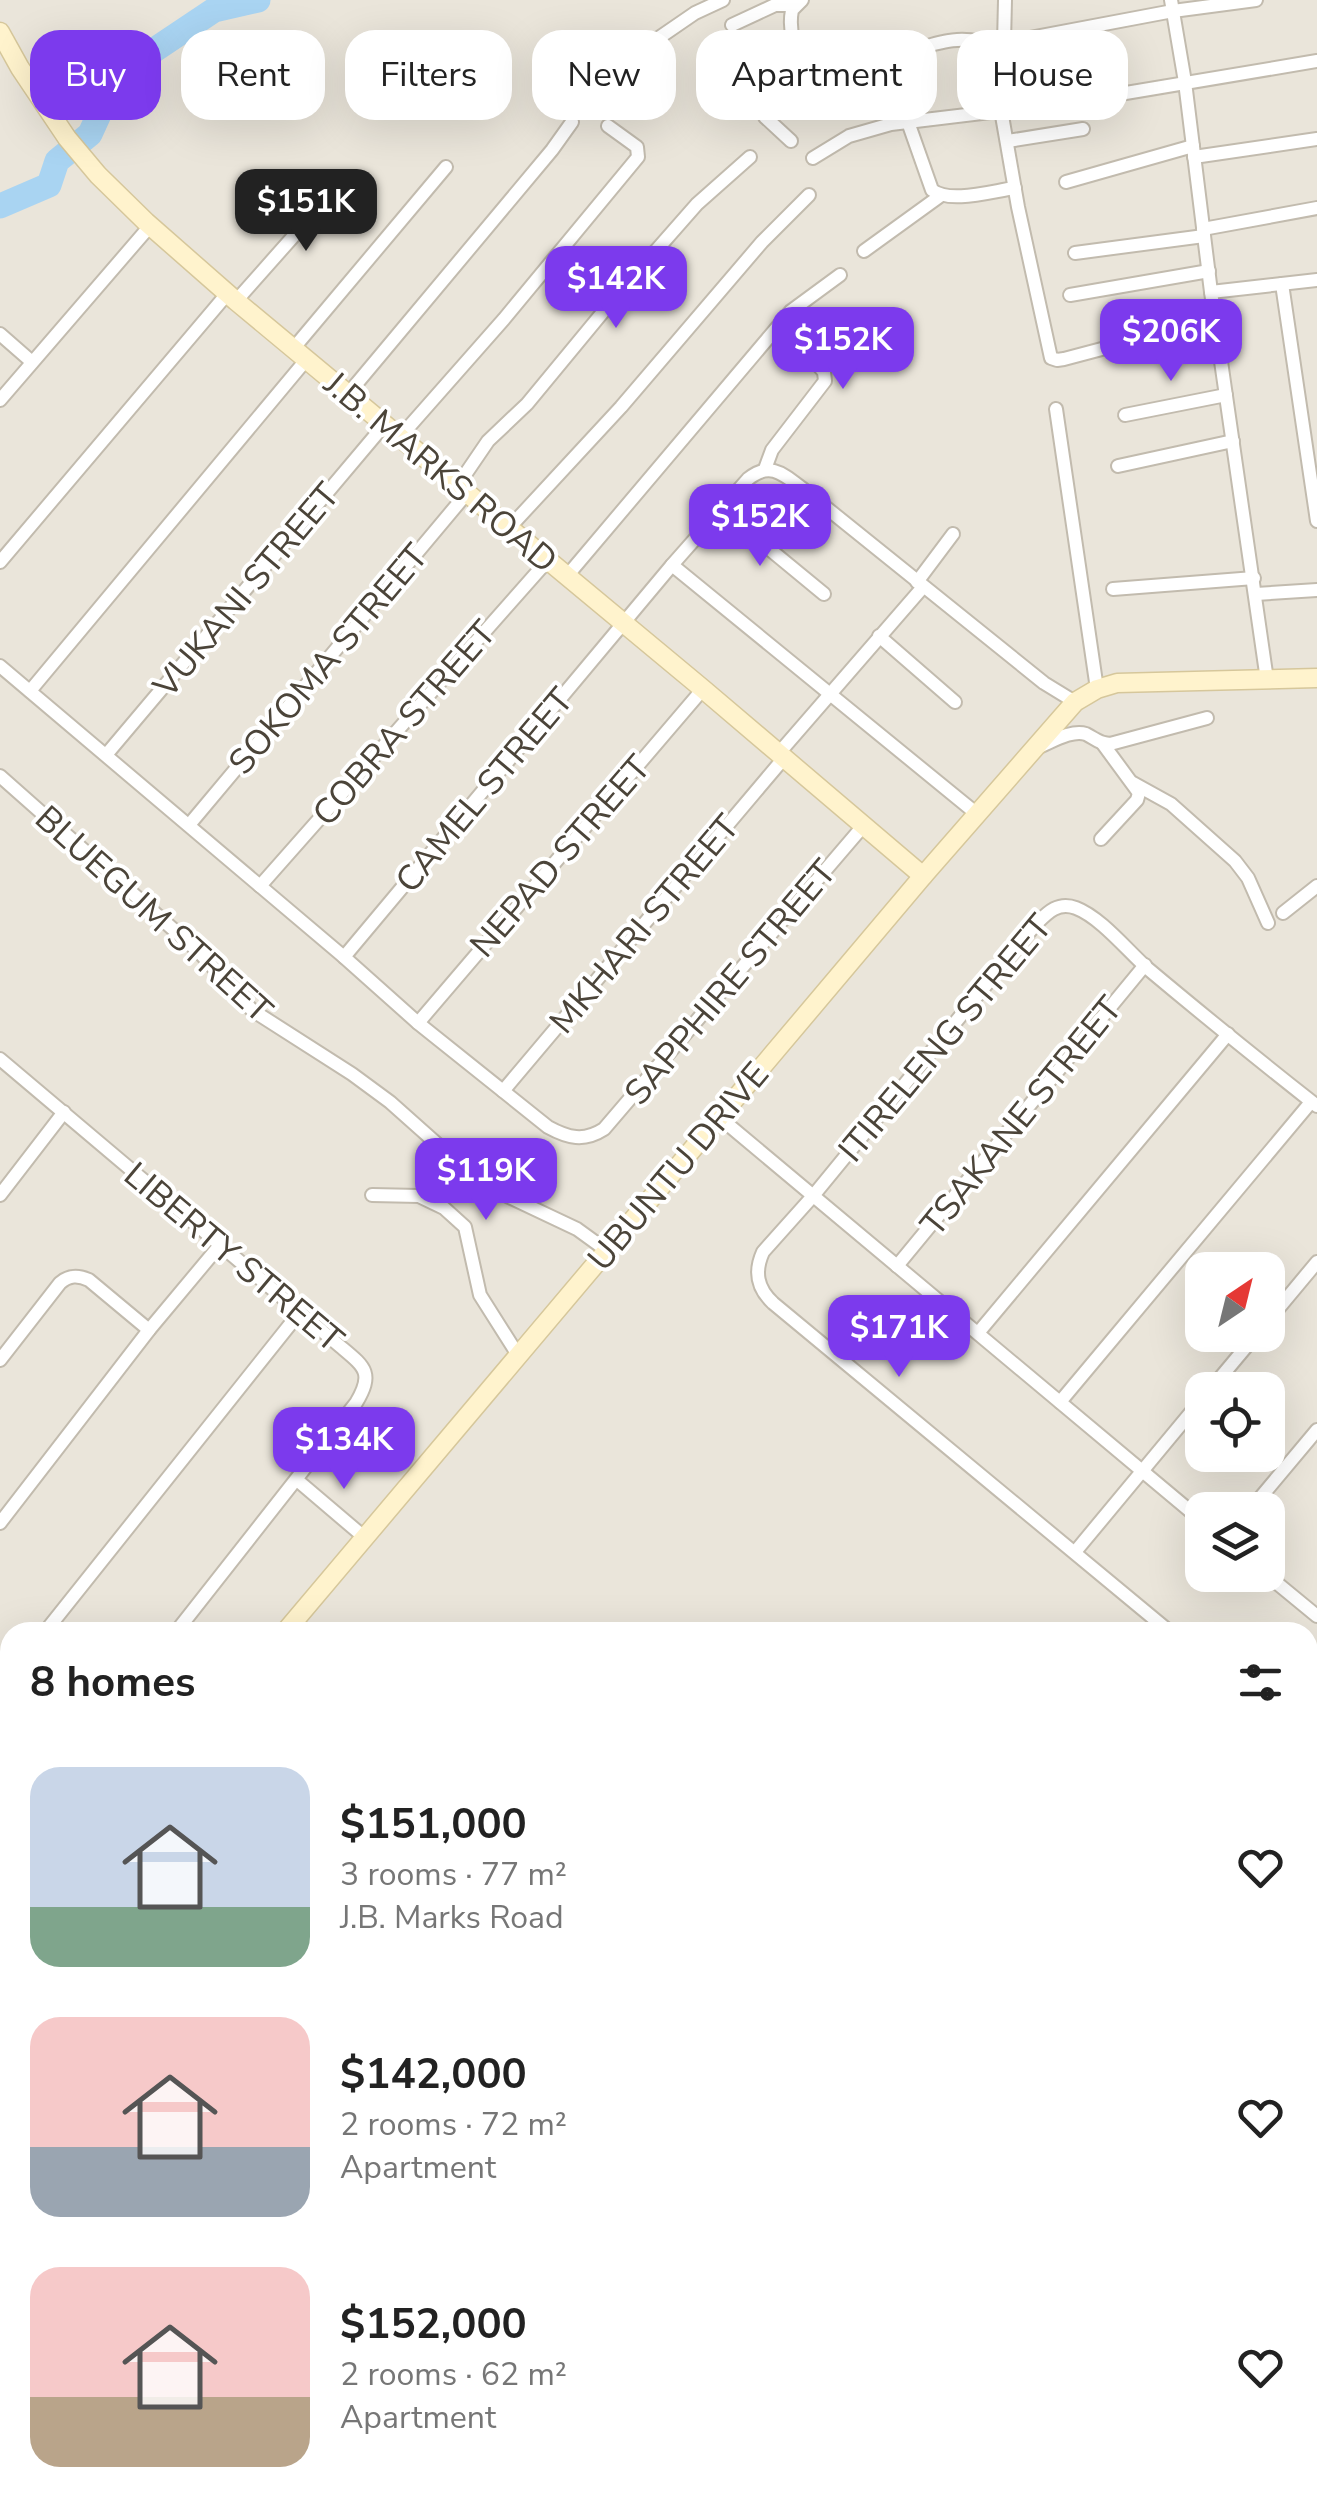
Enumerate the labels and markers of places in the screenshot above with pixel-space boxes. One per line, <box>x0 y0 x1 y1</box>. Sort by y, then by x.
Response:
pin: $151K <box>236 169 376 254</box>
pin: $142K <box>546 246 686 331</box>
pin: $206K <box>1101 299 1241 384</box>
pin: $152K <box>773 307 913 392</box>
pin: $152K <box>690 484 830 569</box>
pin: $119K <box>416 1138 556 1223</box>
pin: $171K <box>829 1295 969 1380</box>
pin: $134K <box>274 1407 414 1492</box>

